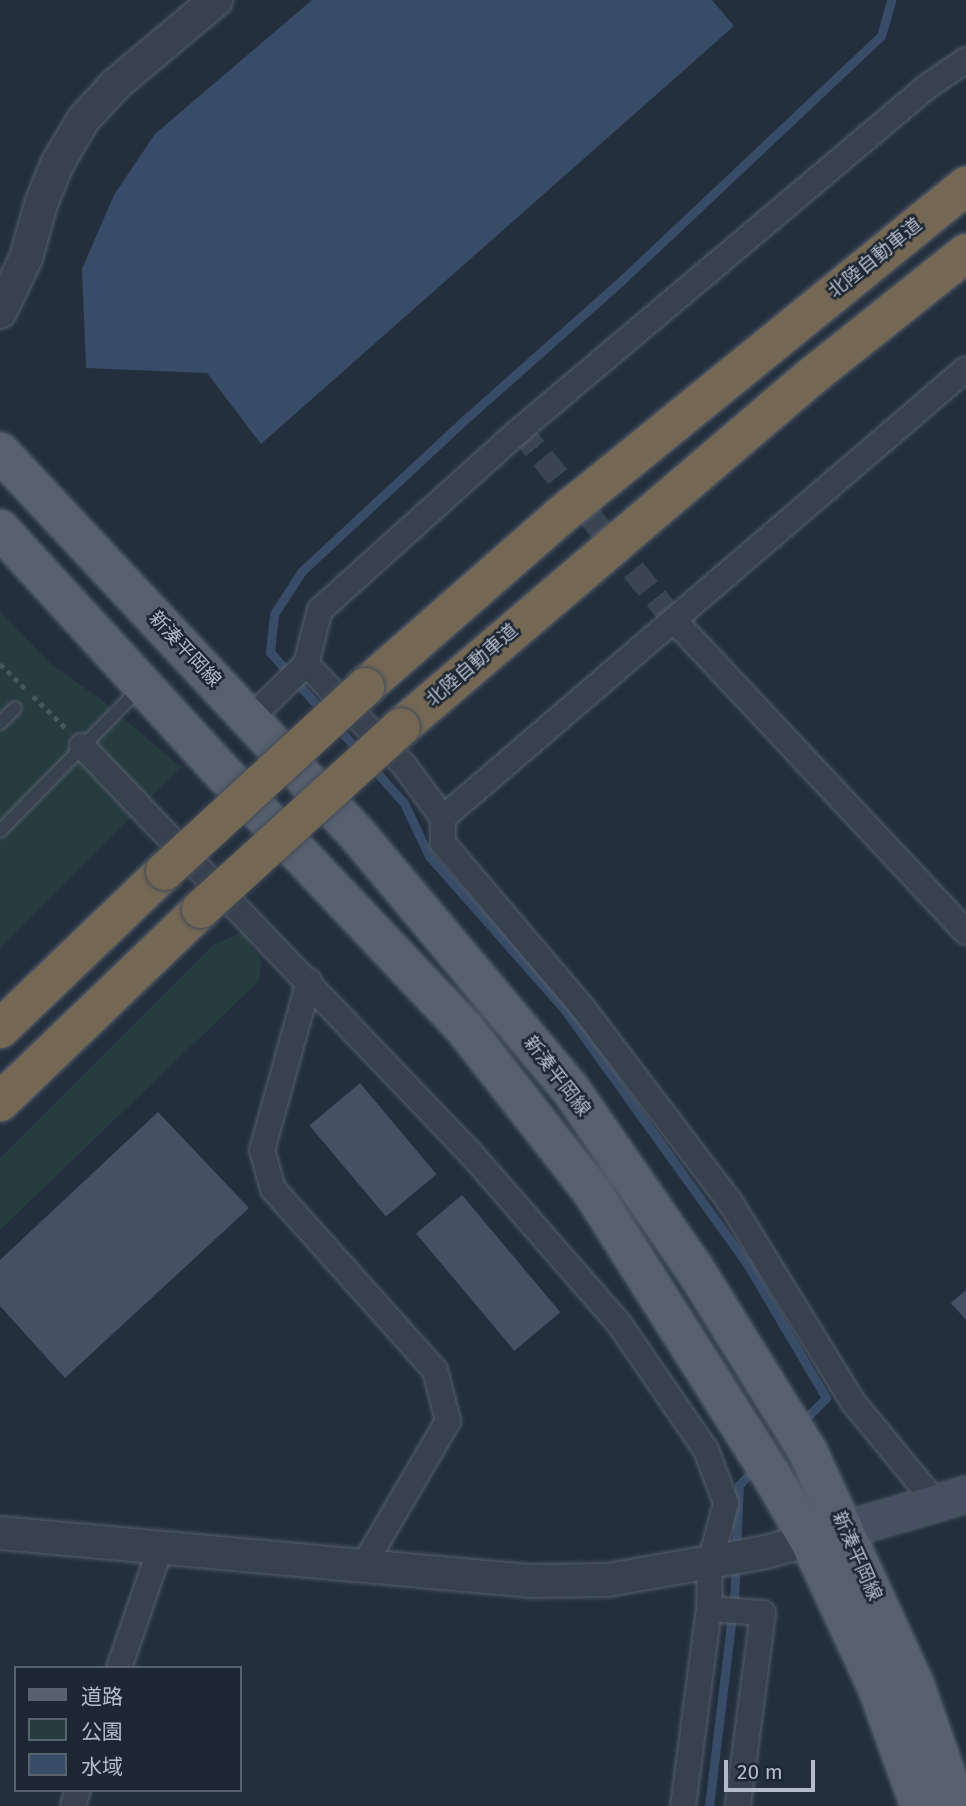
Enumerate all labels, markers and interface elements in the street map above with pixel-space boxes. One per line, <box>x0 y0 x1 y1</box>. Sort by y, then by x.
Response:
street label: 北陸自動車道 <box>824 213 926 303</box>
street label: 新湊平岡線 <box>144 606 226 692</box>
street label: 北陸自動車道 <box>422 619 522 711</box>
street label: 新湊平岡線 <box>519 1032 595 1120</box>
street label: 新湊平岡線 <box>827 1508 887 1604</box>
legend <box>14 1666 242 1792</box>
text: 道路 <box>81 1684 123 1710</box>
text: 公園 <box>81 1719 123 1745</box>
scale bar <box>728 1746 819 1790</box>
text: 水域 <box>81 1754 123 1780</box>
text: 20 m <box>737 1759 783 1785</box>

